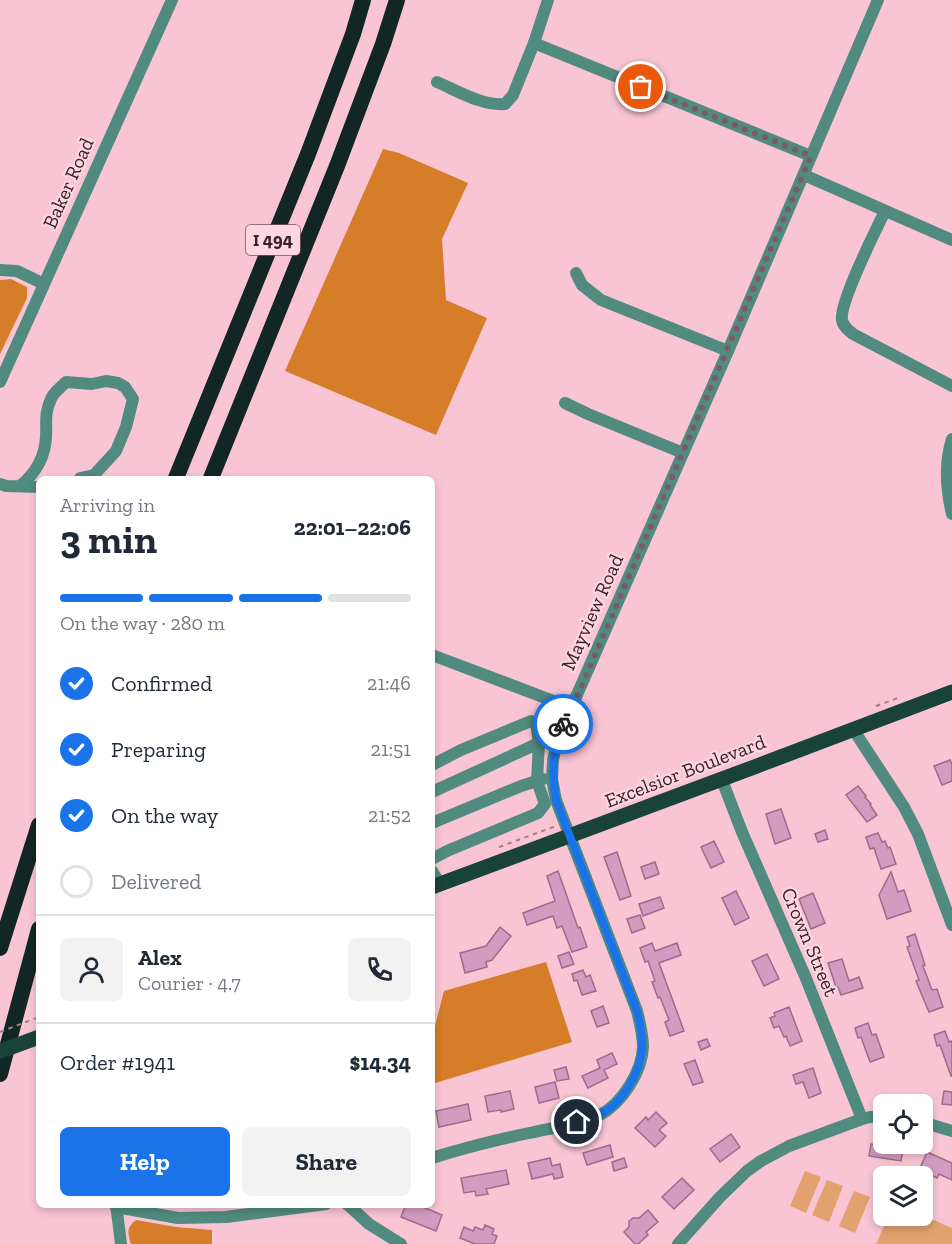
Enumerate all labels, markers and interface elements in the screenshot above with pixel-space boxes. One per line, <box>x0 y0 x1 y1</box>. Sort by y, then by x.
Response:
pin <box>615 61 666 112</box>
icon: bag <box>624 70 657 103</box>
street label: Baker Road <box>37 134 99 232</box>
road number: I 494 <box>246 225 300 255</box>
text: Arriving in <box>60 493 155 517</box>
text: 22:01–22:06 <box>294 514 411 541</box>
text: 3 min <box>60 516 157 563</box>
street label: Mayview Road <box>556 550 628 674</box>
text: On the way · 280 m <box>60 611 225 635</box>
icon: check <box>60 667 93 700</box>
text: Confirmed <box>111 670 212 697</box>
text: 21:46 <box>367 671 411 695</box>
courier <box>533 694 593 754</box>
icon: bike <box>547 708 580 741</box>
street label: Excelsior Boulevard <box>601 729 769 813</box>
icon: check <box>60 733 93 766</box>
text: Preparing <box>111 736 206 763</box>
text: 21:51 <box>371 737 411 761</box>
icon: check <box>60 799 93 832</box>
text: On the way <box>111 802 218 829</box>
text: 21:52 <box>368 803 411 827</box>
text: Delivered <box>111 868 201 895</box>
street label: Crown Street <box>776 884 844 1000</box>
button: person <box>60 938 123 1001</box>
button: phone <box>348 938 411 1001</box>
text: Alex <box>138 944 182 971</box>
text: Courier · 4.7 <box>138 971 241 995</box>
text: Order #1941 <box>60 1049 175 1076</box>
text: $14.34 <box>349 1049 411 1076</box>
map controls <box>873 1094 933 1226</box>
button: locate <box>873 1094 933 1154</box>
pin <box>551 1096 602 1147</box>
icon: home <box>560 1105 593 1138</box>
button: Help <box>60 1127 230 1196</box>
button: Share <box>242 1127 411 1196</box>
button: layers <box>873 1166 933 1226</box>

